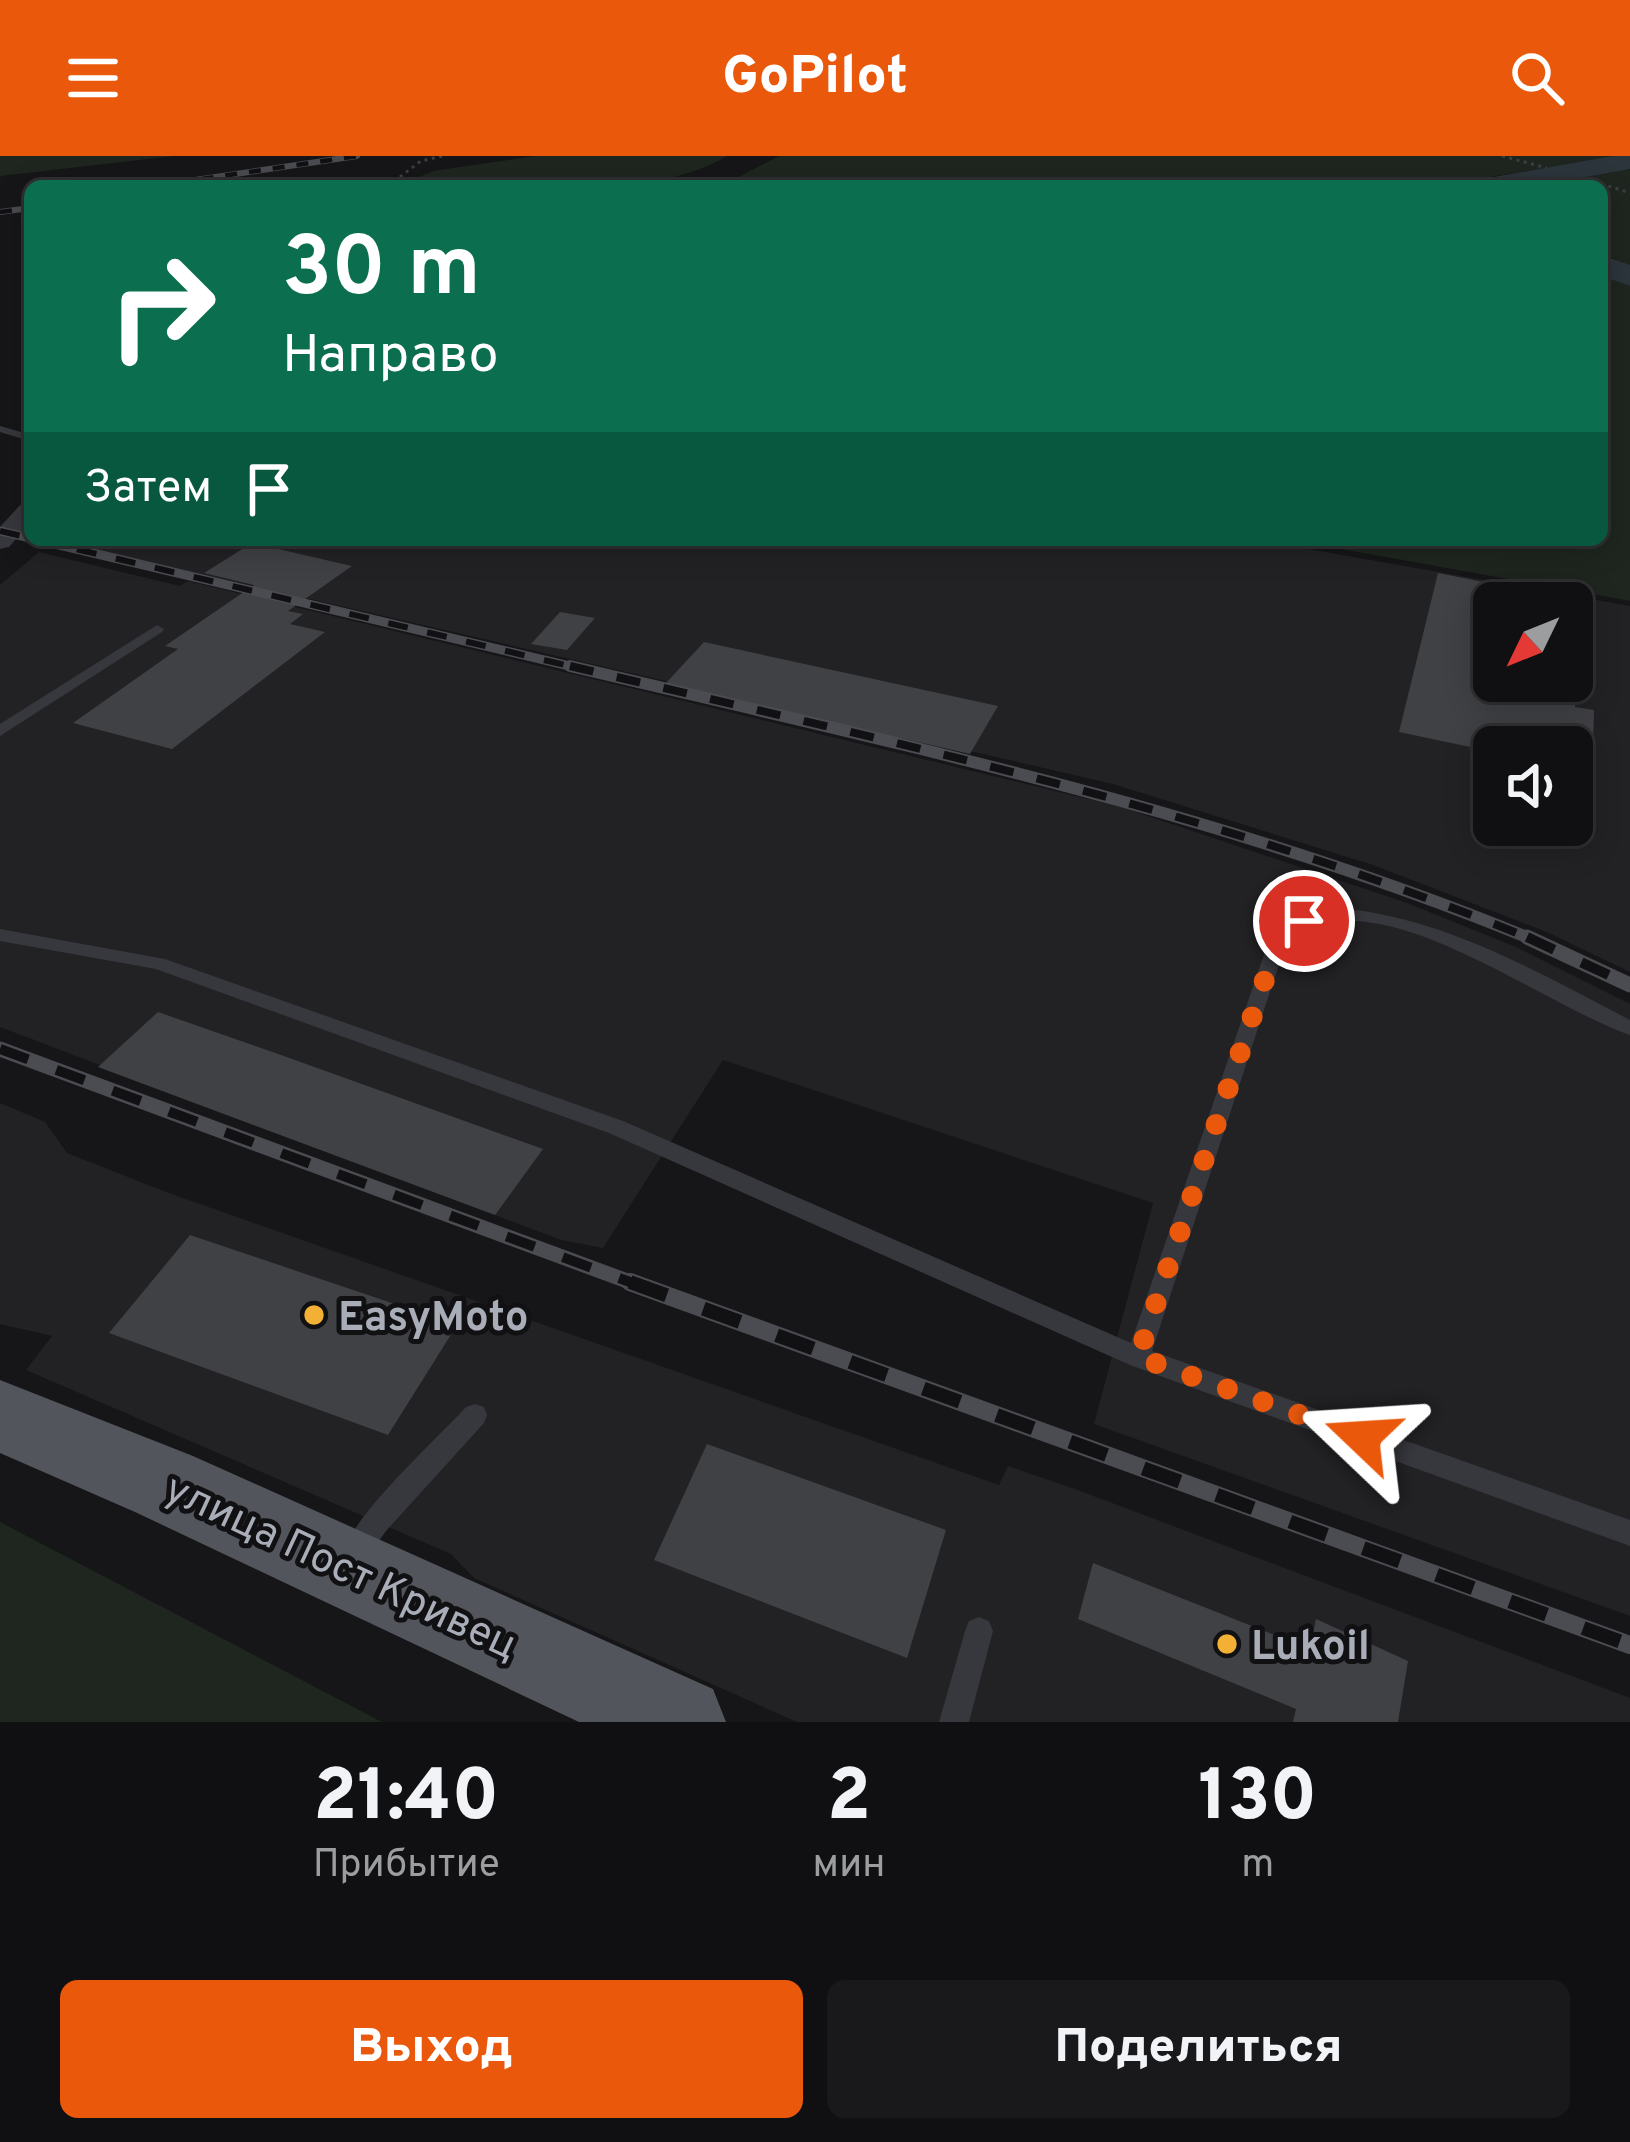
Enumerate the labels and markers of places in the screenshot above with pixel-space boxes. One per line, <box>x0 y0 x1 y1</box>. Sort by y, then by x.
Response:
pin <box>1253 870 1355 972</box>
place label: EasyMoto <box>338 1293 528 1346</box>
marker: EasyMoto <box>301 1302 327 1328</box>
place label: Lukoil <box>1251 1622 1370 1675</box>
marker: Lukoil <box>1214 1631 1240 1657</box>

